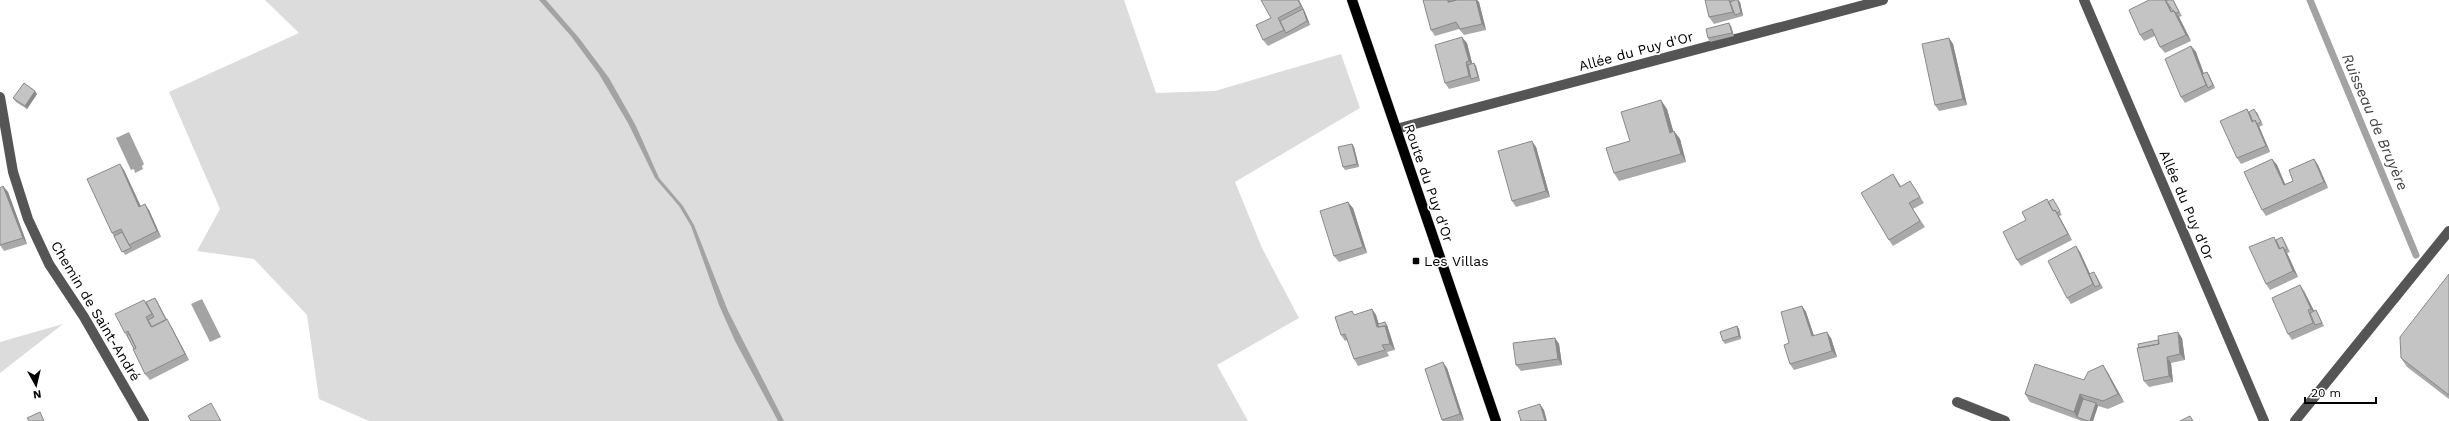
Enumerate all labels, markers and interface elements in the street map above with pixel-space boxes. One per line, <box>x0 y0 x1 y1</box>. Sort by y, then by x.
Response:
street label: Allée du Puy d'Or <box>1577 28 1695 74</box>
water label: Ruisseau de Bruyère <box>2338 51 2412 193</box>
street label: Route du Puy d'Or <box>1401 122 1457 245</box>
street label: Allée du Puy d'Or <box>2157 148 2218 263</box>
street label: Chemin de Saint-André <box>48 238 144 384</box>
place label: Les Villas <box>1424 253 1489 269</box>
marker: Les Villas <box>1411 256 1421 266</box>
north arrow <box>16 365 56 405</box>
scale bar <box>2305 379 2376 405</box>
text: 20 m <box>2311 386 2341 400</box>
text: N <box>32 387 42 401</box>

